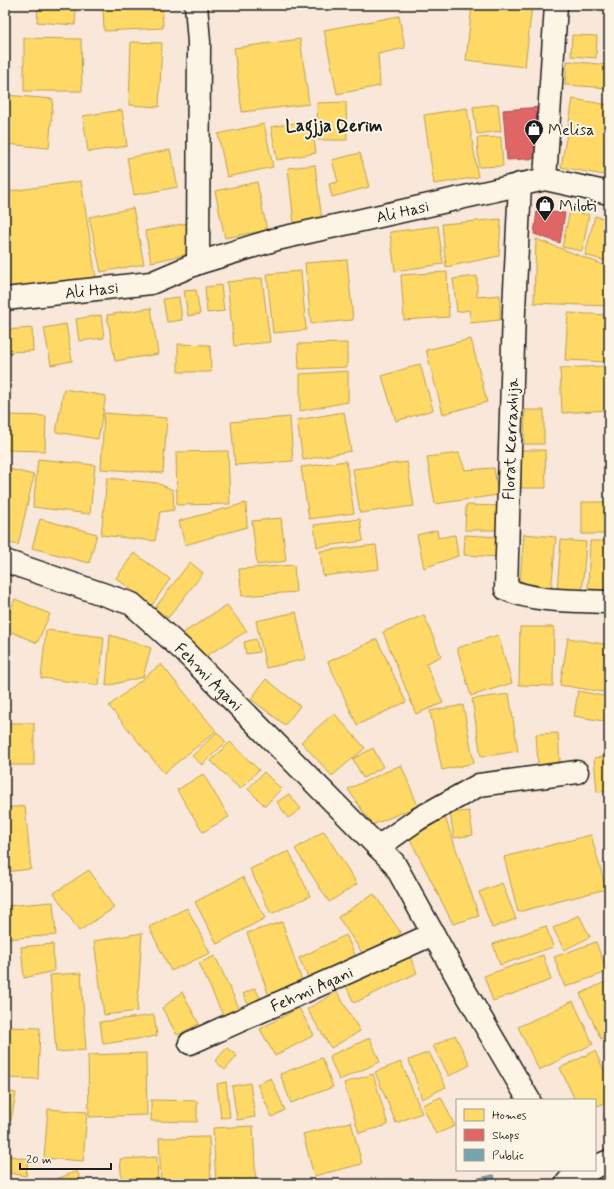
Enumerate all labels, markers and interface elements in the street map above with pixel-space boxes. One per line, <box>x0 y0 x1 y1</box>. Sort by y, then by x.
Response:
district label: Lagjja Qerim <box>286 115 383 140</box>
shop icon: Melisa <box>523 118 545 146</box>
place label: Melisa <box>548 120 595 141</box>
shop icon: Miloti <box>534 194 556 222</box>
street label: Ali Hasi <box>374 196 431 229</box>
place label: Miloti <box>559 196 596 217</box>
street label: Ali Hasi <box>64 278 119 304</box>
street label: Florat Kerraxhija <box>499 377 524 500</box>
street label: Fehmi Agani <box>170 639 247 716</box>
street label: Fehmi Agani <box>267 962 357 1018</box>
legend <box>456 1099 596 1171</box>
text: Homes <box>492 1108 527 1124</box>
text: Shops <box>492 1128 519 1144</box>
scale bar <box>20 1145 111 1171</box>
text: Public <box>492 1148 524 1164</box>
text: 20 m <box>26 1152 52 1168</box>

